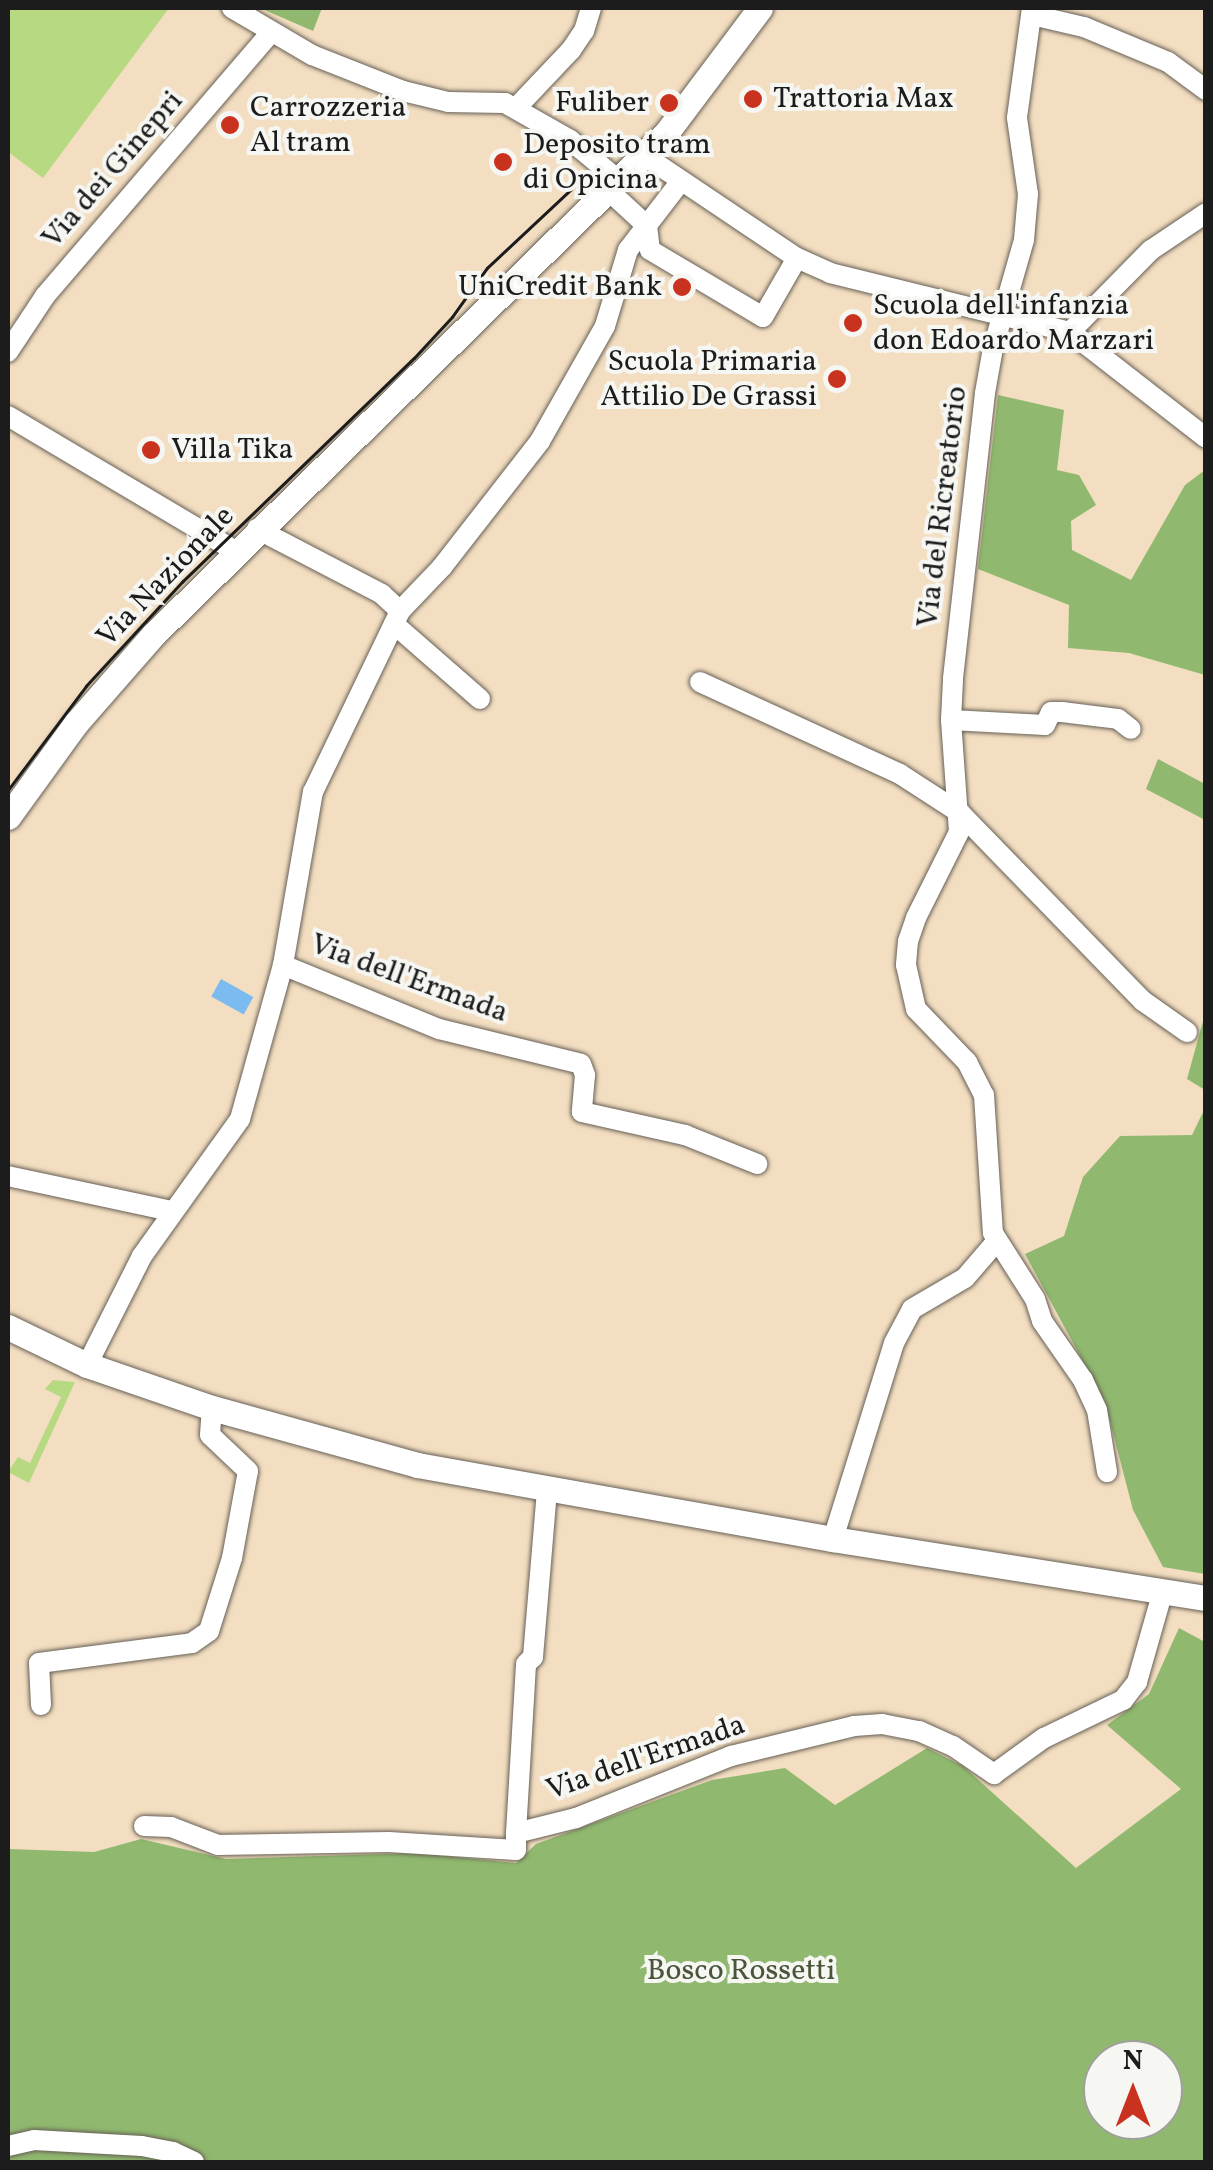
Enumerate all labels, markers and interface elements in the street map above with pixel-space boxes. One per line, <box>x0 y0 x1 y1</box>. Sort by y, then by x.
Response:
place label: Trattoria Max <box>773 81 954 117</box>
street label: Via dei Ginepri <box>35 84 191 256</box>
place label: Fuliber <box>555 85 649 121</box>
marker: Trattoria Max <box>742 88 764 110</box>
place label: Carrozzeria Al tram <box>250 90 406 160</box>
marker: Fuliber <box>658 92 680 114</box>
marker: Carrozzeria Al tram <box>219 114 241 136</box>
place label: Deposito tram di Opicina <box>523 127 711 198</box>
marker: Deposito tram di Opicina <box>492 151 514 173</box>
place label: UniCredit Bank <box>458 269 662 305</box>
marker: UniCredit Bank <box>671 276 693 298</box>
place label: Scuola dell'infanzia don Edoardo Marzari <box>873 288 1154 358</box>
marker: Scuola dell'infanzia don Edoardo Marzari <box>842 312 864 334</box>
place label: Scuola Primaria Attilio De Grassi <box>600 344 817 414</box>
marker: Scuola Primaria Attilio De Grassi <box>826 368 848 390</box>
street label: Via del Ricreatorio <box>910 384 976 630</box>
place label: Villa Tika <box>171 432 294 468</box>
marker: Villa Tika <box>140 439 162 461</box>
street label: Via Nazionale <box>90 499 242 655</box>
street label: Via dell'Ermada <box>305 927 513 1031</box>
street label: Via dell'Ermada <box>542 1707 750 1809</box>
park label: Bosco Rossetti <box>647 1953 835 1989</box>
north arrow <box>1083 2040 1183 2140</box>
text: N <box>1123 2042 1143 2081</box>

